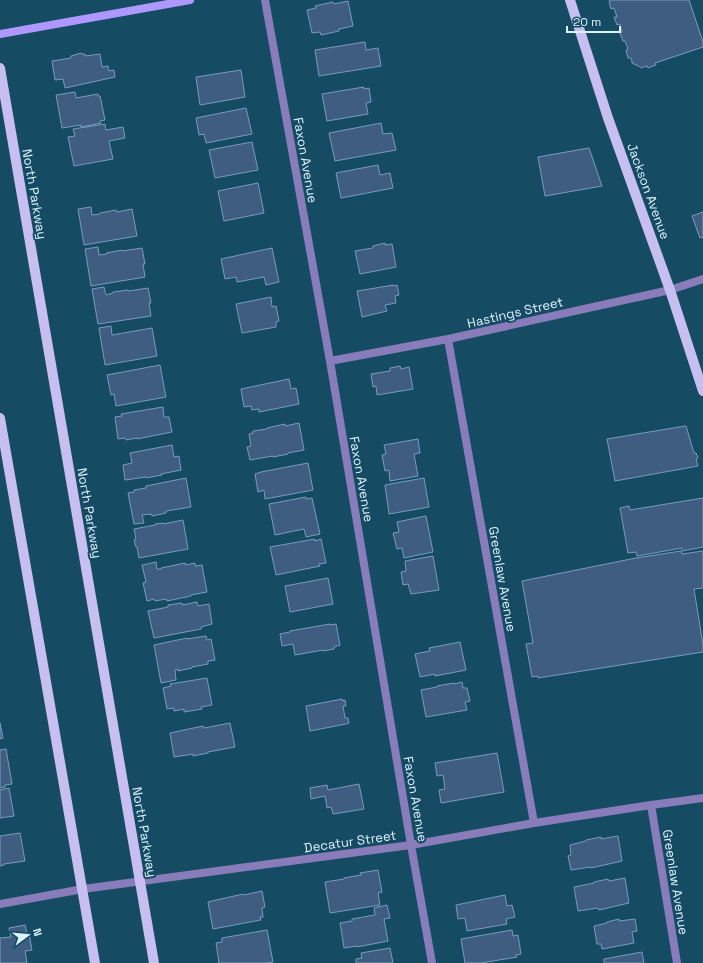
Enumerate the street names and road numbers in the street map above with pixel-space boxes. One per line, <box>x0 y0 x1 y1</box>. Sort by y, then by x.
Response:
street label: Faxon Avenue <box>290 116 321 204</box>
street label: Jackson Avenue <box>623 141 674 242</box>
street label: North Parkway <box>18 148 51 241</box>
street label: Hastings Street <box>465 293 565 332</box>
street label: Faxon Avenue <box>346 435 377 523</box>
street label: North Parkway <box>73 467 106 560</box>
street label: Greenlaw Avenue <box>485 525 520 633</box>
street label: Faxon Avenue <box>400 755 431 843</box>
street label: North Parkway <box>128 786 161 879</box>
street label: Decatur Street <box>303 827 397 856</box>
street label: Greenlaw Avenue <box>659 828 692 936</box>

